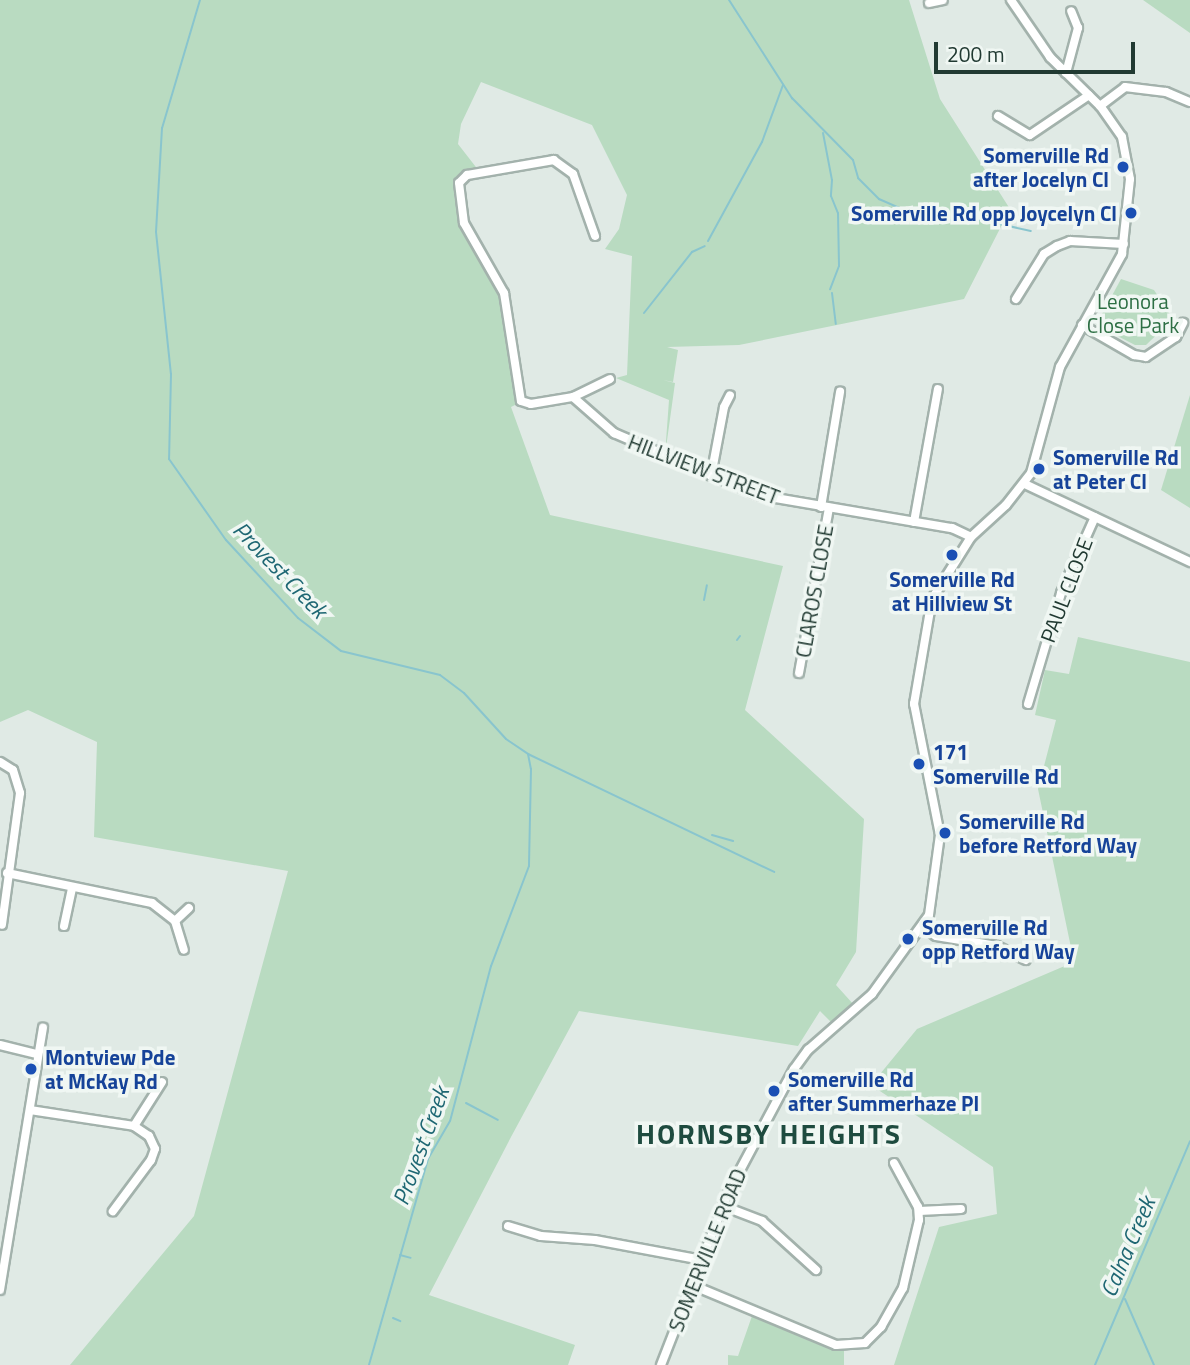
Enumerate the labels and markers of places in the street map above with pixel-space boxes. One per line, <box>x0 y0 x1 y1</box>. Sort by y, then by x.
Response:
place label: Somerville Rd after Jocelyn Cl <box>973 142 1109 192</box>
marker: Somerville Rd after Jocelyn Cl <box>1115 159 1131 175</box>
place label: Somerville Rd opp Joycelyn Cl <box>851 200 1117 226</box>
marker: Somerville Rd opp Joycelyn Cl <box>1123 205 1139 221</box>
place label: Somerville Rd at Peter Cl <box>1053 444 1179 494</box>
marker: Somerville Rd at Peter Cl <box>1031 461 1047 477</box>
marker: Somerville Rd at Hillview St <box>944 547 960 563</box>
place label: Somerville Rd at Hillview St <box>889 566 1015 616</box>
place label: 171 Somerville Rd <box>933 739 1059 789</box>
marker: 171 Somerville Rd <box>911 756 927 772</box>
place label: Somerville Rd before Retford Way <box>959 808 1137 858</box>
marker: Somerville Rd before Retford Way <box>937 825 953 841</box>
place label: Somerville Rd opp Retford Way <box>922 914 1075 964</box>
marker: Somerville Rd opp Retford Way <box>900 931 916 947</box>
place label: Montview Pde at McKay Rd <box>45 1044 175 1094</box>
marker: Montview Pde at McKay Rd <box>23 1061 39 1077</box>
place label: Somerville Rd after Summerhaze Pl <box>788 1066 979 1116</box>
marker: Somerville Rd after Summerhaze Pl <box>766 1083 782 1099</box>

